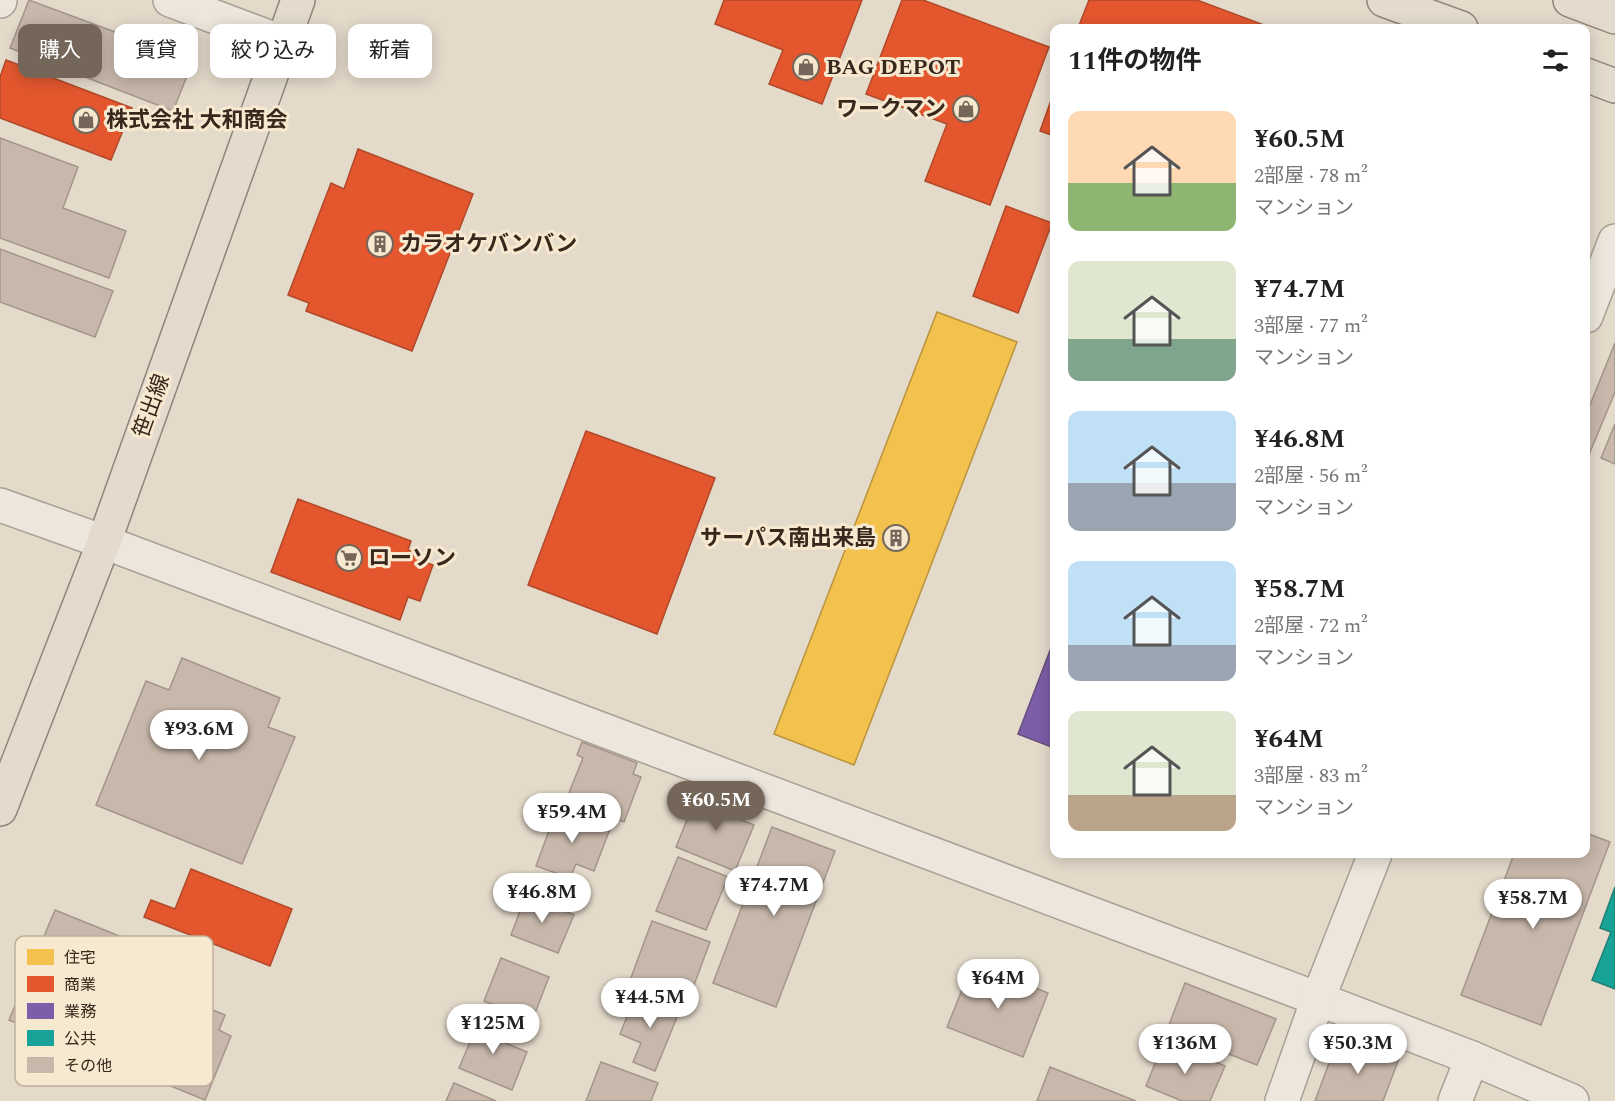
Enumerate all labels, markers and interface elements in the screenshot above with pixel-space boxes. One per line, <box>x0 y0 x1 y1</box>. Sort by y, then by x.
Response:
chip: 購入 <box>18 24 102 78</box>
chip: 賃貸 <box>114 24 198 78</box>
chip: 絞り込み <box>210 24 336 78</box>
chip: 新着 <box>348 24 432 78</box>
text: 11件の物件 <box>1068 41 1201 81</box>
icon: filters <box>1539 44 1572 77</box>
place label: BAG DEPOT <box>826 51 960 84</box>
shop icon: BAG DEPOT <box>791 52 821 82</box>
place label: ワークマン <box>836 93 946 126</box>
shop icon: ワークマン <box>951 94 981 124</box>
place label: 株式会社 大和商会 <box>106 104 288 137</box>
shop icon: 株式会社 大和商会 <box>71 105 101 135</box>
text: ¥60.5M <box>1254 119 1345 159</box>
icon: home <box>1116 135 1188 207</box>
text: 2部屋 · 78 m² <box>1254 161 1368 191</box>
text: マンション <box>1254 193 1354 223</box>
place label: カラオケバンバン <box>400 228 577 261</box>
building icon: カラオケバンバン <box>365 229 395 259</box>
text: ¥74.7M <box>1254 269 1345 309</box>
icon: home <box>1116 285 1188 357</box>
text: 3部屋 · 77 m² <box>1254 311 1368 341</box>
text: マンション <box>1254 343 1354 373</box>
street label: 笹出線 <box>125 369 179 443</box>
text: ¥46.8M <box>1254 419 1345 459</box>
icon: home <box>1116 435 1188 507</box>
text: 2部屋 · 56 m² <box>1254 461 1368 491</box>
text: マンション <box>1254 493 1354 523</box>
place label: サーパス南出来島 <box>700 522 876 555</box>
building icon: サーパス南出来島 <box>881 523 911 553</box>
place label: ローソン <box>368 542 456 575</box>
supermarket icon: ローソン <box>334 543 364 573</box>
text: ¥58.7M <box>1254 569 1345 609</box>
icon: home <box>1116 585 1188 657</box>
text: 2部屋 · 72 m² <box>1254 611 1368 641</box>
text: マンション <box>1254 643 1354 673</box>
pin: ¥93.6M <box>150 710 248 761</box>
text: ¥93.6M <box>164 714 234 744</box>
text: ¥64M <box>1254 719 1324 759</box>
icon: home <box>1116 735 1188 807</box>
text: 3部屋 · 83 m² <box>1254 761 1368 791</box>
pin: ¥60.5M <box>667 781 765 832</box>
text: ¥60.5M <box>681 785 751 815</box>
pin: ¥59.4M <box>523 793 621 844</box>
text: マンション <box>1254 793 1354 823</box>
text: ¥59.4M <box>537 797 607 827</box>
pin: ¥74.7M <box>725 866 823 917</box>
text: ¥74.7M <box>739 870 809 900</box>
pin: ¥46.8M <box>493 873 591 924</box>
text: ¥46.8M <box>507 877 577 907</box>
pin: ¥58.7M <box>1484 879 1582 930</box>
text: ¥58.7M <box>1498 883 1568 913</box>
legend <box>15 936 213 1086</box>
text: 住宅 <box>64 946 96 970</box>
pin: ¥64M <box>962 959 1034 1010</box>
text: ¥64M <box>971 963 1025 993</box>
text: 商業 <box>64 973 96 997</box>
pin: ¥44.5M <box>601 978 699 1029</box>
text: ¥44.5M <box>615 982 685 1012</box>
text: 業務 <box>64 1000 96 1024</box>
pin: ¥125M <box>451 1004 535 1055</box>
text: ¥125M <box>461 1008 525 1038</box>
pin: ¥136M <box>1143 1024 1227 1075</box>
pin: ¥50.3M <box>1309 1024 1407 1075</box>
text: 公共 <box>64 1027 96 1051</box>
text: ¥136M <box>1153 1028 1217 1058</box>
text: ¥50.3M <box>1323 1028 1393 1058</box>
text: その他 <box>64 1054 112 1078</box>

